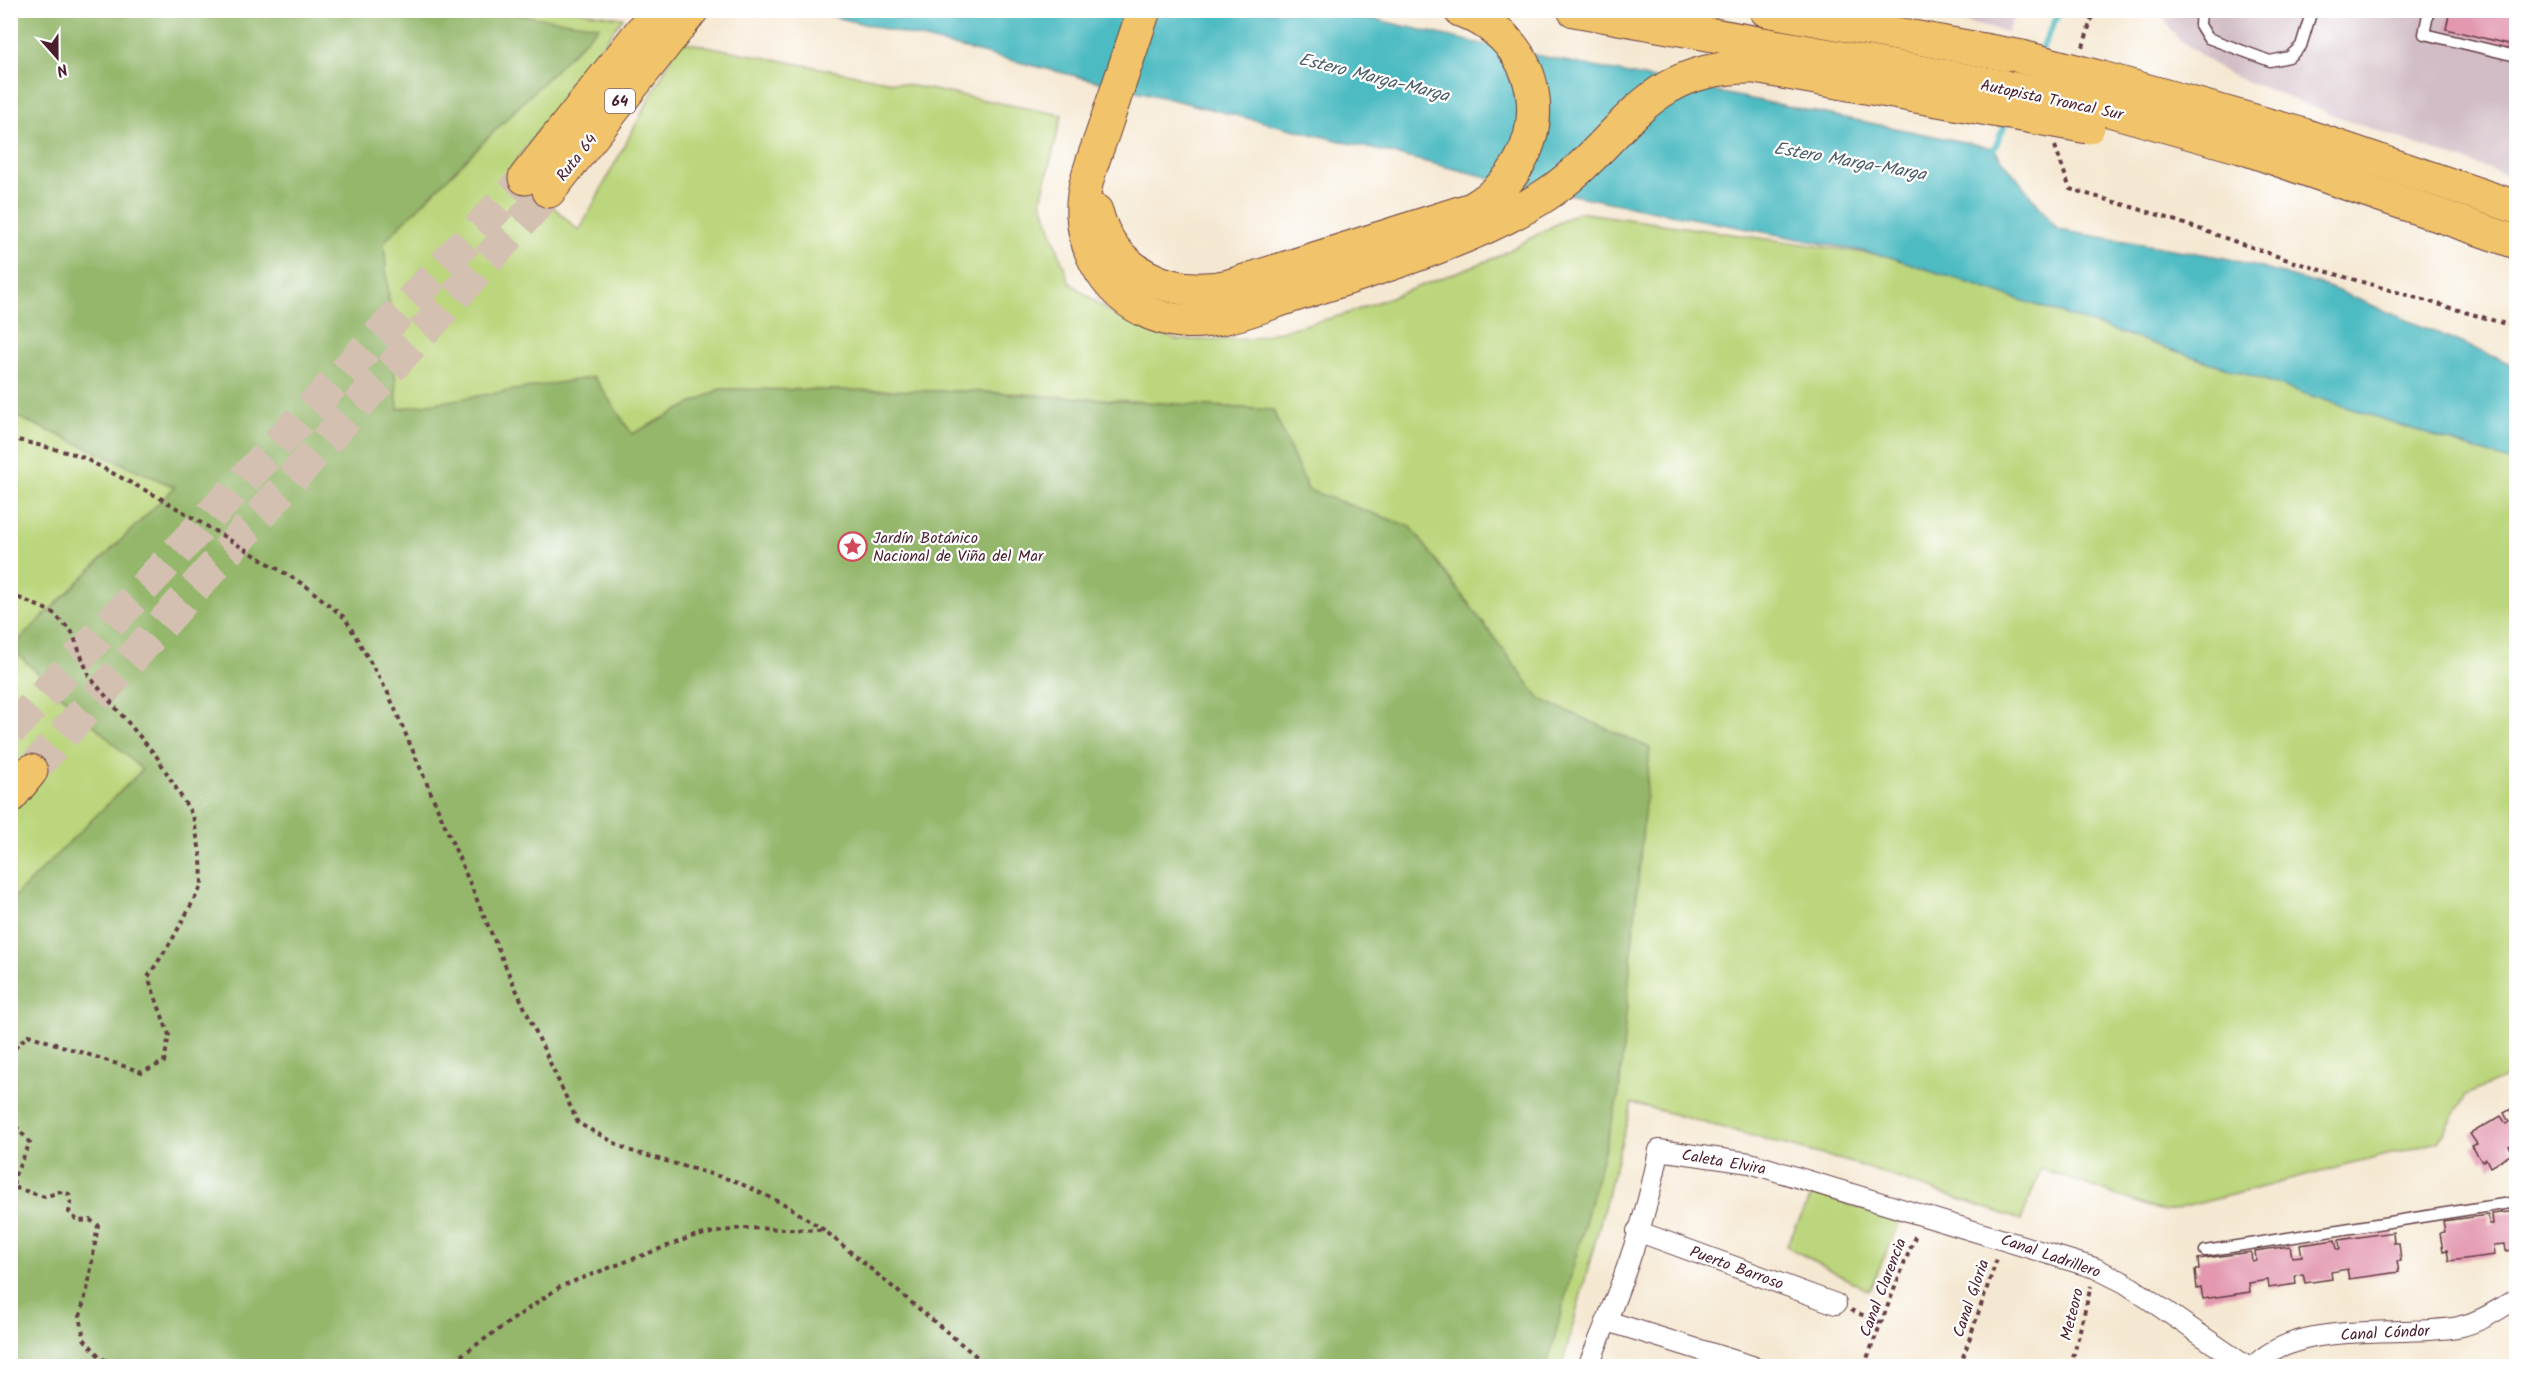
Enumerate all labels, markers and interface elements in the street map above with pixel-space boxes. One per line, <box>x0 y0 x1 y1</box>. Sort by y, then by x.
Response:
north arrow <box>27 27 87 87</box>
water label: Estero Marga-Marga <box>1295 46 1453 112</box>
text: N <box>53 56 71 83</box>
street label: Autopista Troncal Sur <box>1978 73 2127 128</box>
road number: 64 <box>605 89 635 113</box>
street label: Ruta 64 <box>550 128 604 187</box>
water label: Estero Marga-Marga <box>1771 135 1930 190</box>
place label: Jardín Botánico Nacional de Viña del Mar <box>873 526 1045 569</box>
place icon: Jardín Botánico Nacional de Viña del Mar <box>836 530 868 562</box>
street label: Caleta Elvira <box>1680 1143 1768 1182</box>
street label: Canal Ladrillero <box>1997 1228 2104 1285</box>
street label: Canal Clarencia <box>1853 1235 1914 1341</box>
street label: Puerto Barroso <box>1686 1240 1787 1297</box>
street label: Canal Gloria <box>1946 1256 1996 1341</box>
street label: Meteoro <box>2054 1286 2091 1343</box>
street label: Canal Cóndor <box>2340 1319 2432 1348</box>

